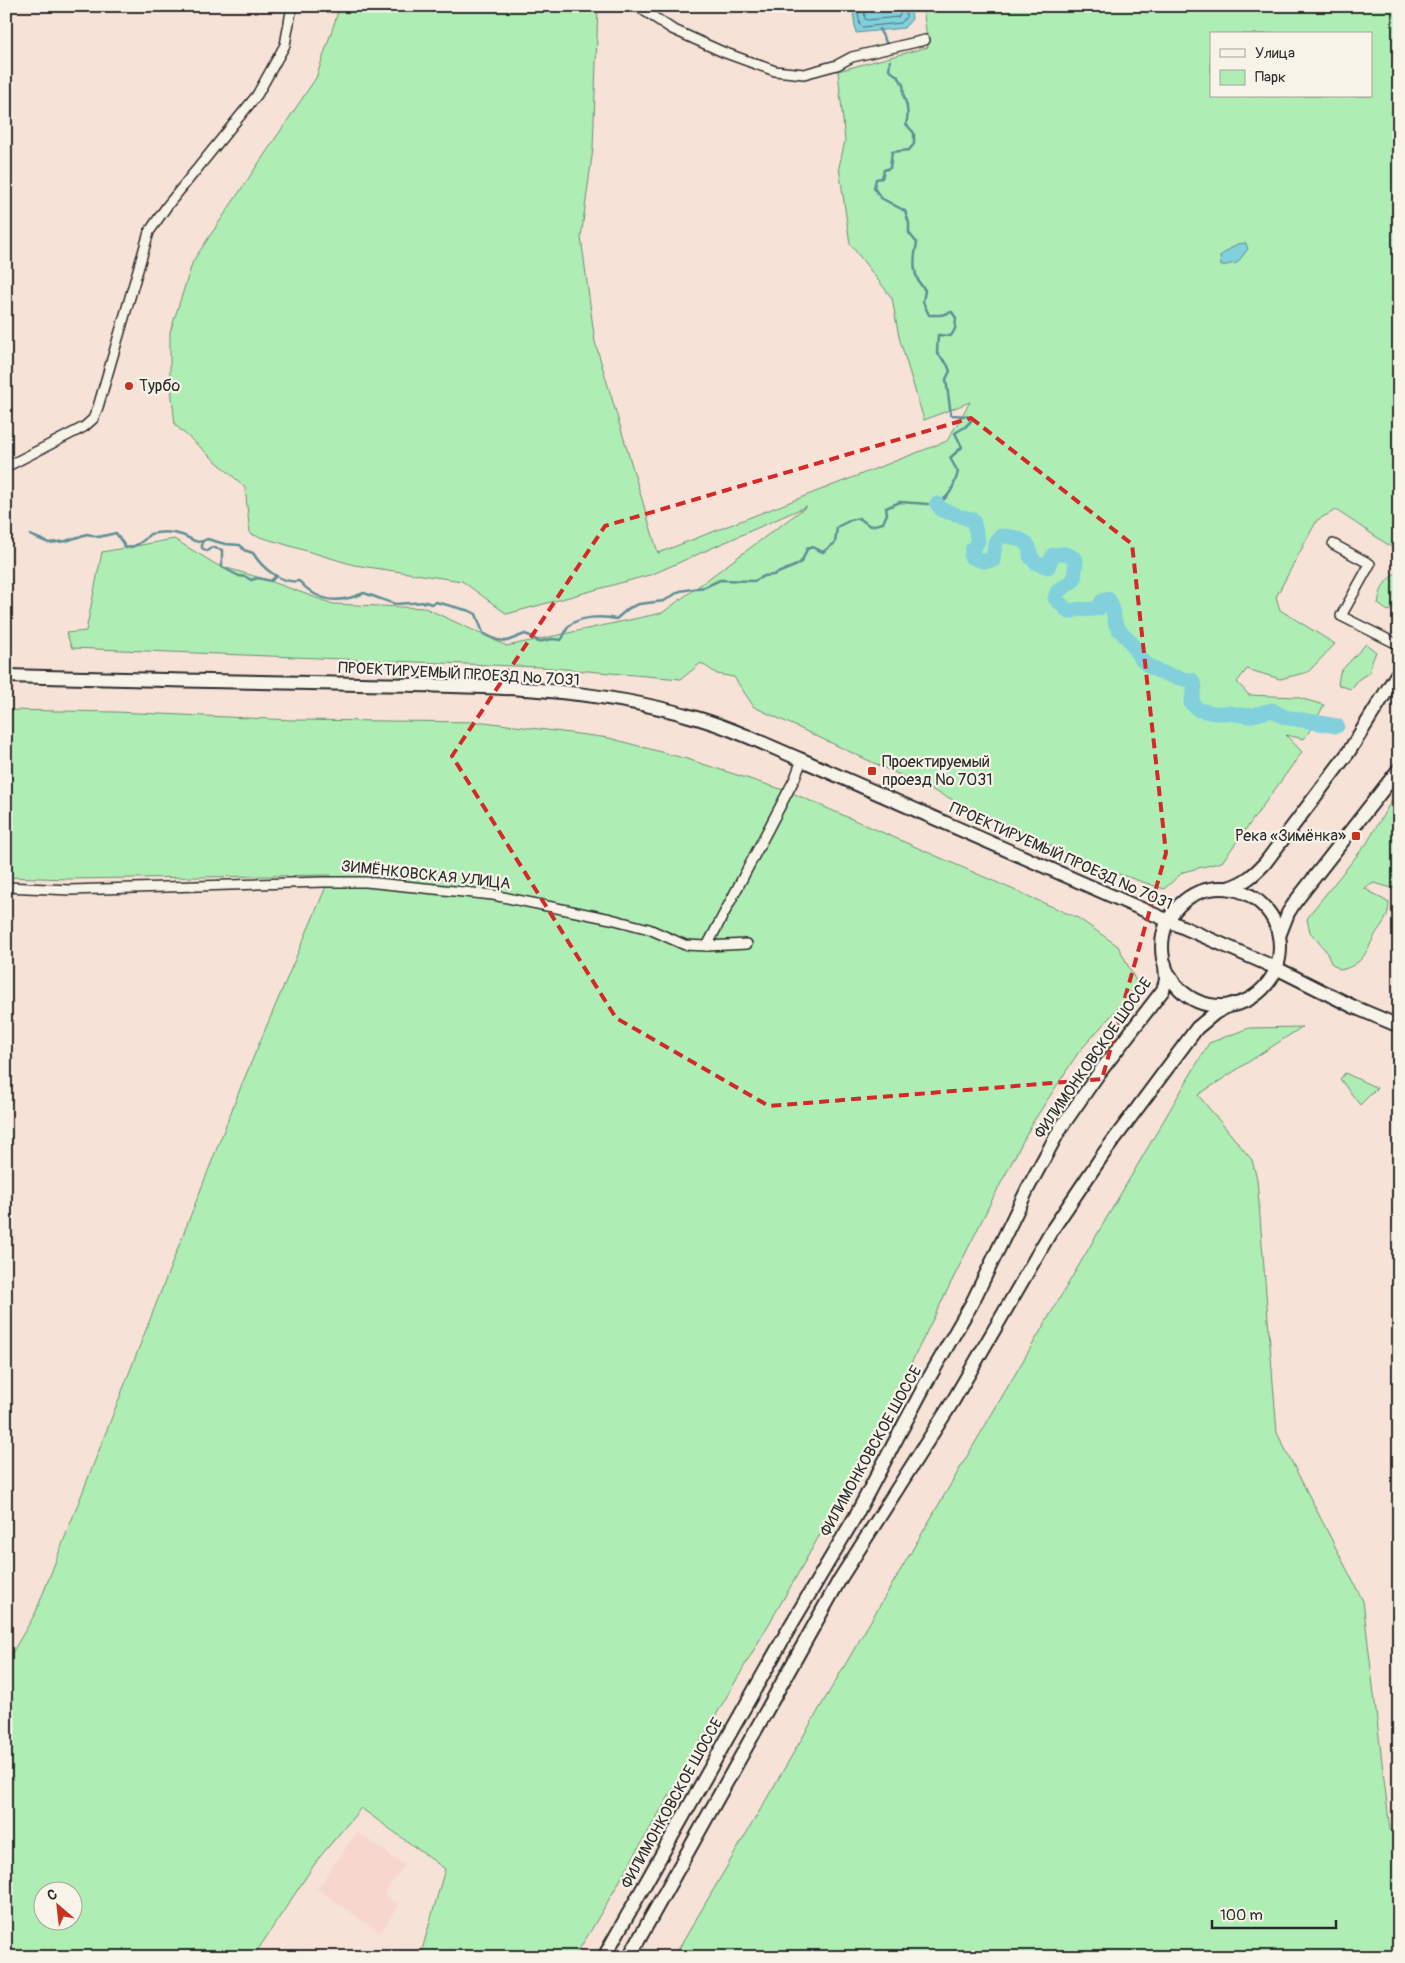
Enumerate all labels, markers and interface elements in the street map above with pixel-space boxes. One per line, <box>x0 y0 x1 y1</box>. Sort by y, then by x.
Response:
legend <box>1210 32 1372 98</box>
text: Улица <box>1255 44 1295 63</box>
text: Парк <box>1255 68 1286 87</box>
place label: Турбо <box>139 376 180 396</box>
marker: Турбо <box>123 380 135 392</box>
street label: ПРОЕКТИРУЕМЫЙ ПРОЕЗД № 7031 <box>338 658 580 690</box>
place label: Проектируемый проезд № 7031 <box>882 752 992 790</box>
marker: Проектируемый проезд № 7031 <box>866 765 878 777</box>
street label: ПРОЕКТИРУЕМЫЙ ПРОЕЗД № 7031 <box>946 798 1176 914</box>
place label: Река «Зимёнка» <box>1235 826 1346 846</box>
marker: Река «Зимёнка» <box>1350 830 1362 842</box>
street label: ЗИМЁНКОВСКАЯ УЛИЦА <box>340 856 512 894</box>
street label: ФИЛИМОНКОВСКОЕ ШОССЕ <box>1030 974 1156 1142</box>
street label: ФИЛИМОНКОВСКОЕ ШОССЕ <box>816 1362 926 1540</box>
street label: ФИЛИМОНКОВСКОЕ ШОССЕ <box>617 1714 727 1892</box>
north arrow <box>32 1880 82 1930</box>
text: С <box>44 1885 60 1904</box>
scale bar <box>1212 1898 1336 1930</box>
text: 100 m <box>1220 1906 1263 1925</box>

